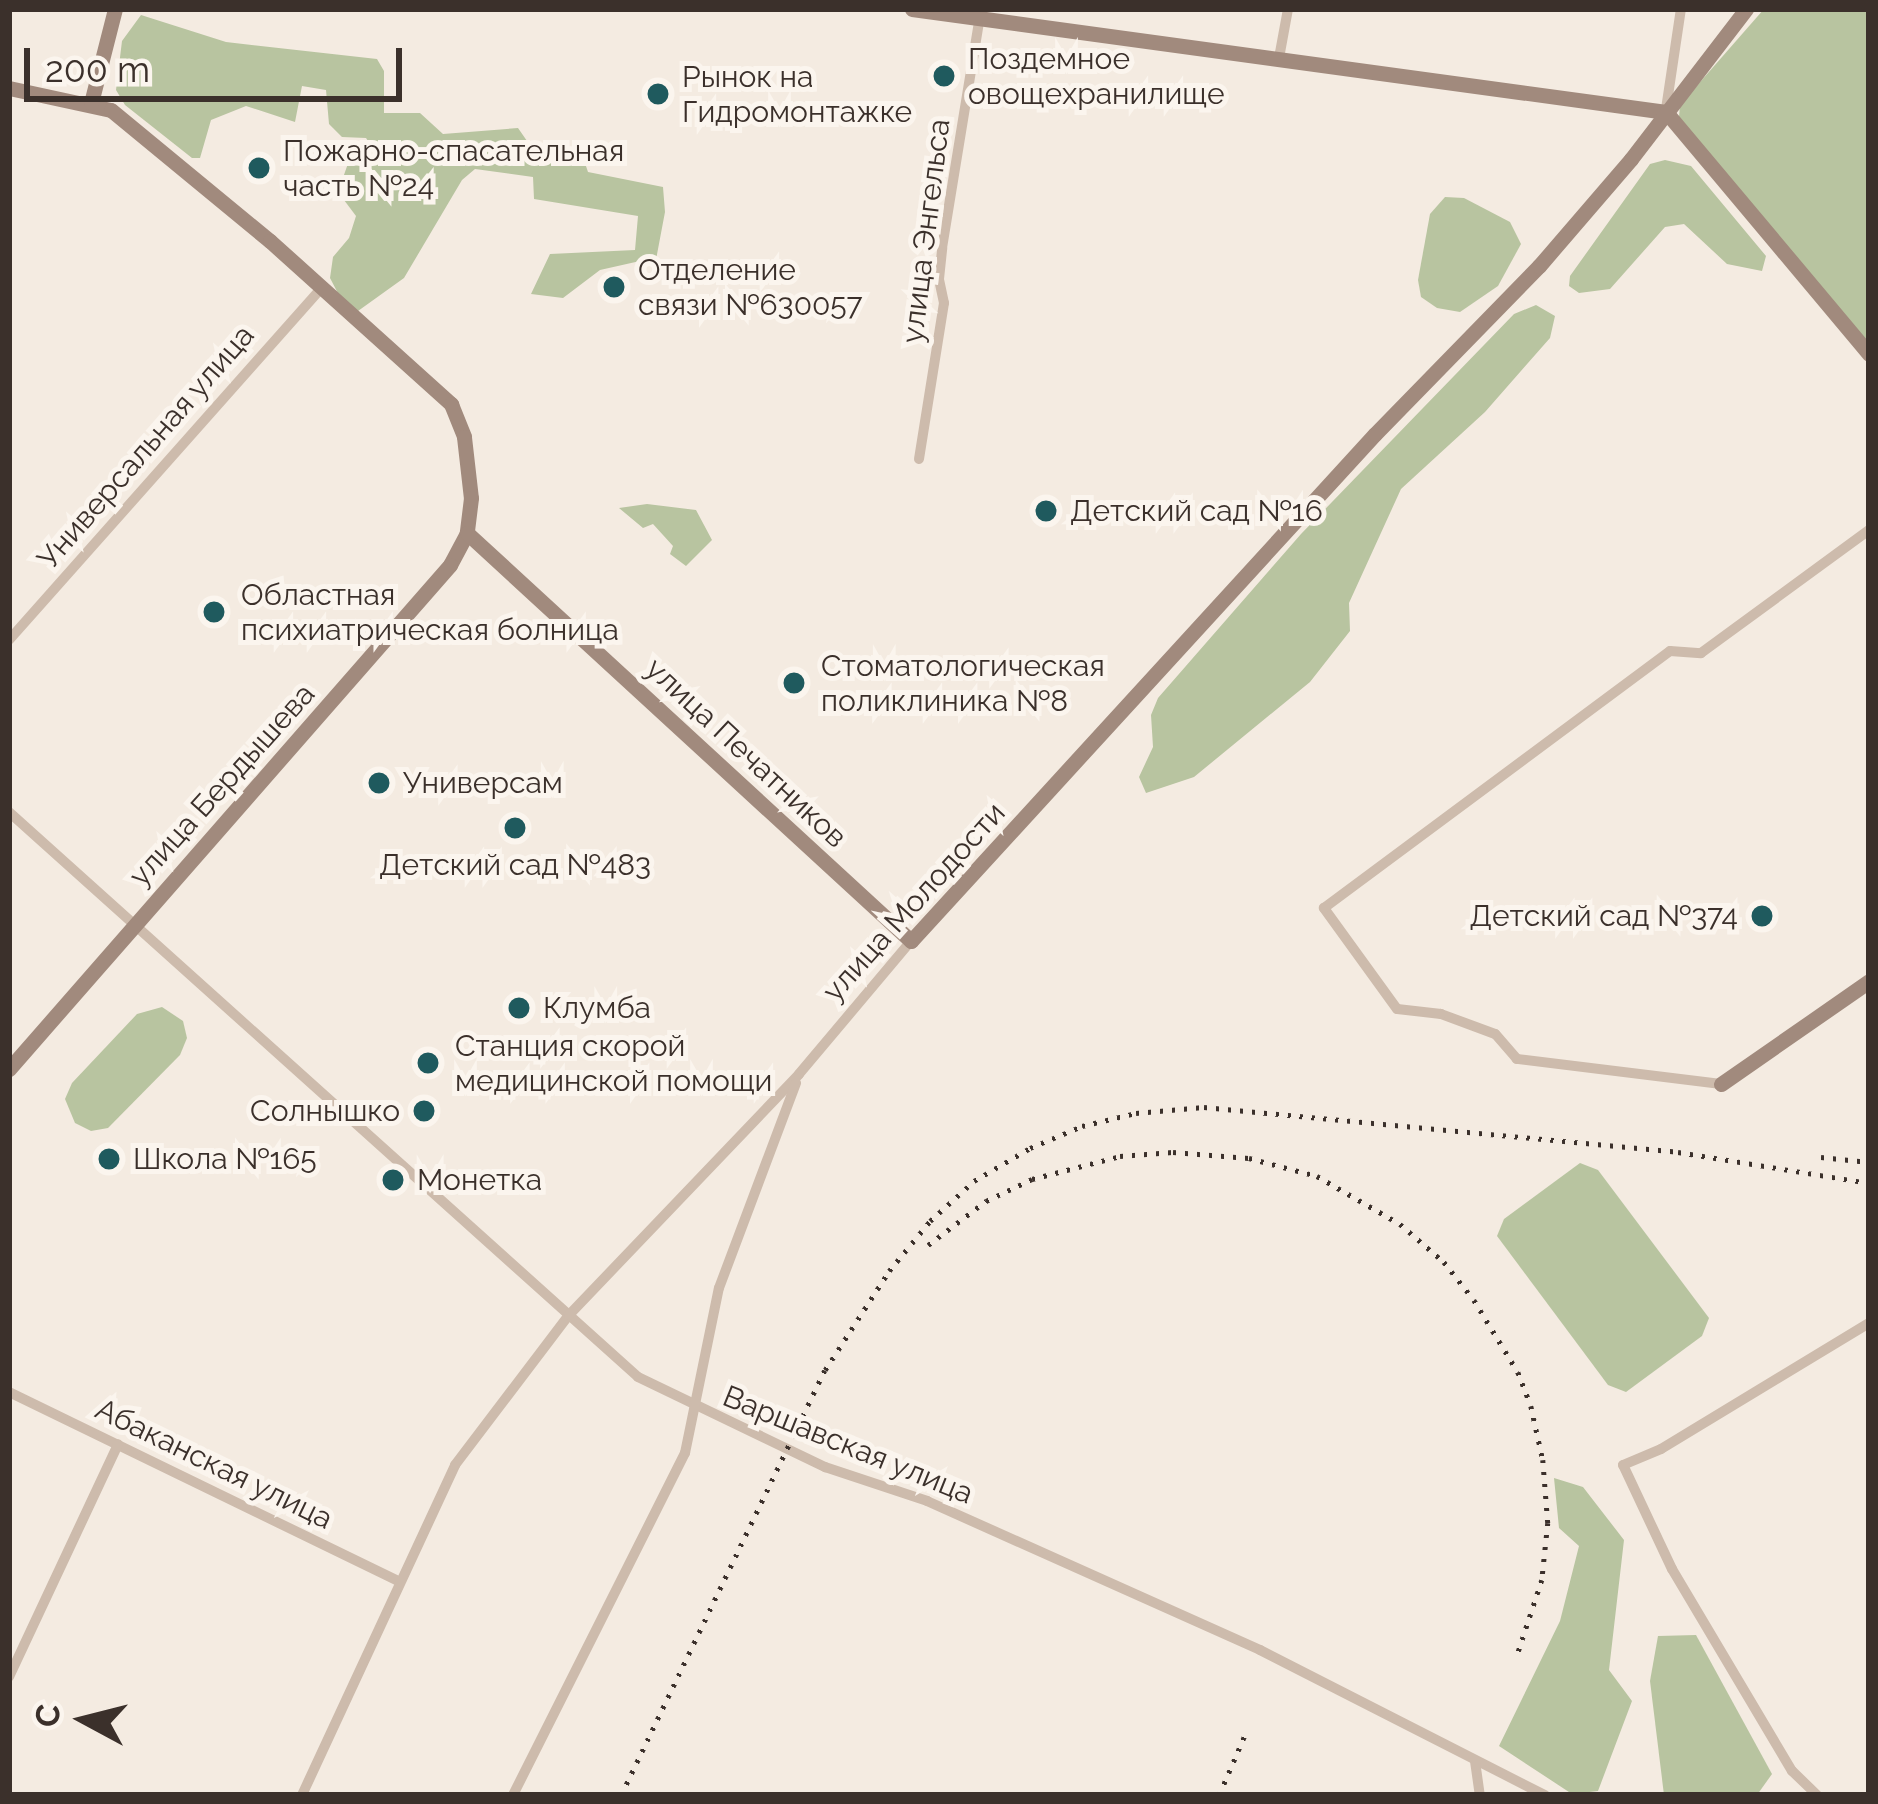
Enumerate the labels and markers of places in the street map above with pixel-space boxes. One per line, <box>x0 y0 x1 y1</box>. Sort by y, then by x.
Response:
place label: Поздемное овощехранилище <box>968 41 1225 112</box>
place label: Рынок на Гидромонтажке <box>682 59 912 130</box>
marker: Поздемное овощехранилище <box>931 63 957 89</box>
marker: Рынок на Гидромонтажке <box>645 81 671 107</box>
place label: Пожарно-спасательная часть №24 <box>283 133 624 204</box>
marker: Пожарно-спасательная часть №24 <box>246 155 272 181</box>
place label: Отделение связи №630057 <box>638 252 863 322</box>
marker: Отделение связи №630057 <box>601 274 627 300</box>
place label: Детский сад №16 <box>1070 493 1323 529</box>
marker: Детский сад №16 <box>1033 498 1059 524</box>
place label: Областная психиатрическая болница <box>241 577 619 648</box>
marker: Областная психиатрическая болница <box>198 596 230 628</box>
place label: Стоматологическая поликлиника №8 <box>821 648 1105 718</box>
marker: Стоматологическая поликлиника №8 <box>778 667 810 699</box>
place label: Универсам <box>403 765 563 801</box>
marker: Универсам <box>366 770 392 796</box>
marker: Детский сад №483 <box>502 815 528 841</box>
place label: Детский сад №483 <box>379 847 651 883</box>
place label: Детский сад №374 <box>1469 898 1738 934</box>
marker: Детский сад №374 <box>1749 903 1775 929</box>
place label: Клумба <box>543 990 651 1026</box>
marker: Клумба <box>506 995 532 1021</box>
place label: Станция скорой медицинской помощи <box>455 1028 772 1098</box>
marker: Станция скорой медицинской помощи <box>412 1047 444 1079</box>
place label: Солнышко <box>250 1093 400 1129</box>
marker: Солнышко <box>411 1098 437 1124</box>
place label: Школа №165 <box>133 1141 317 1177</box>
marker: Школа №165 <box>96 1146 122 1172</box>
place label: Монетка <box>417 1162 542 1198</box>
marker: Монетка <box>380 1167 406 1193</box>

